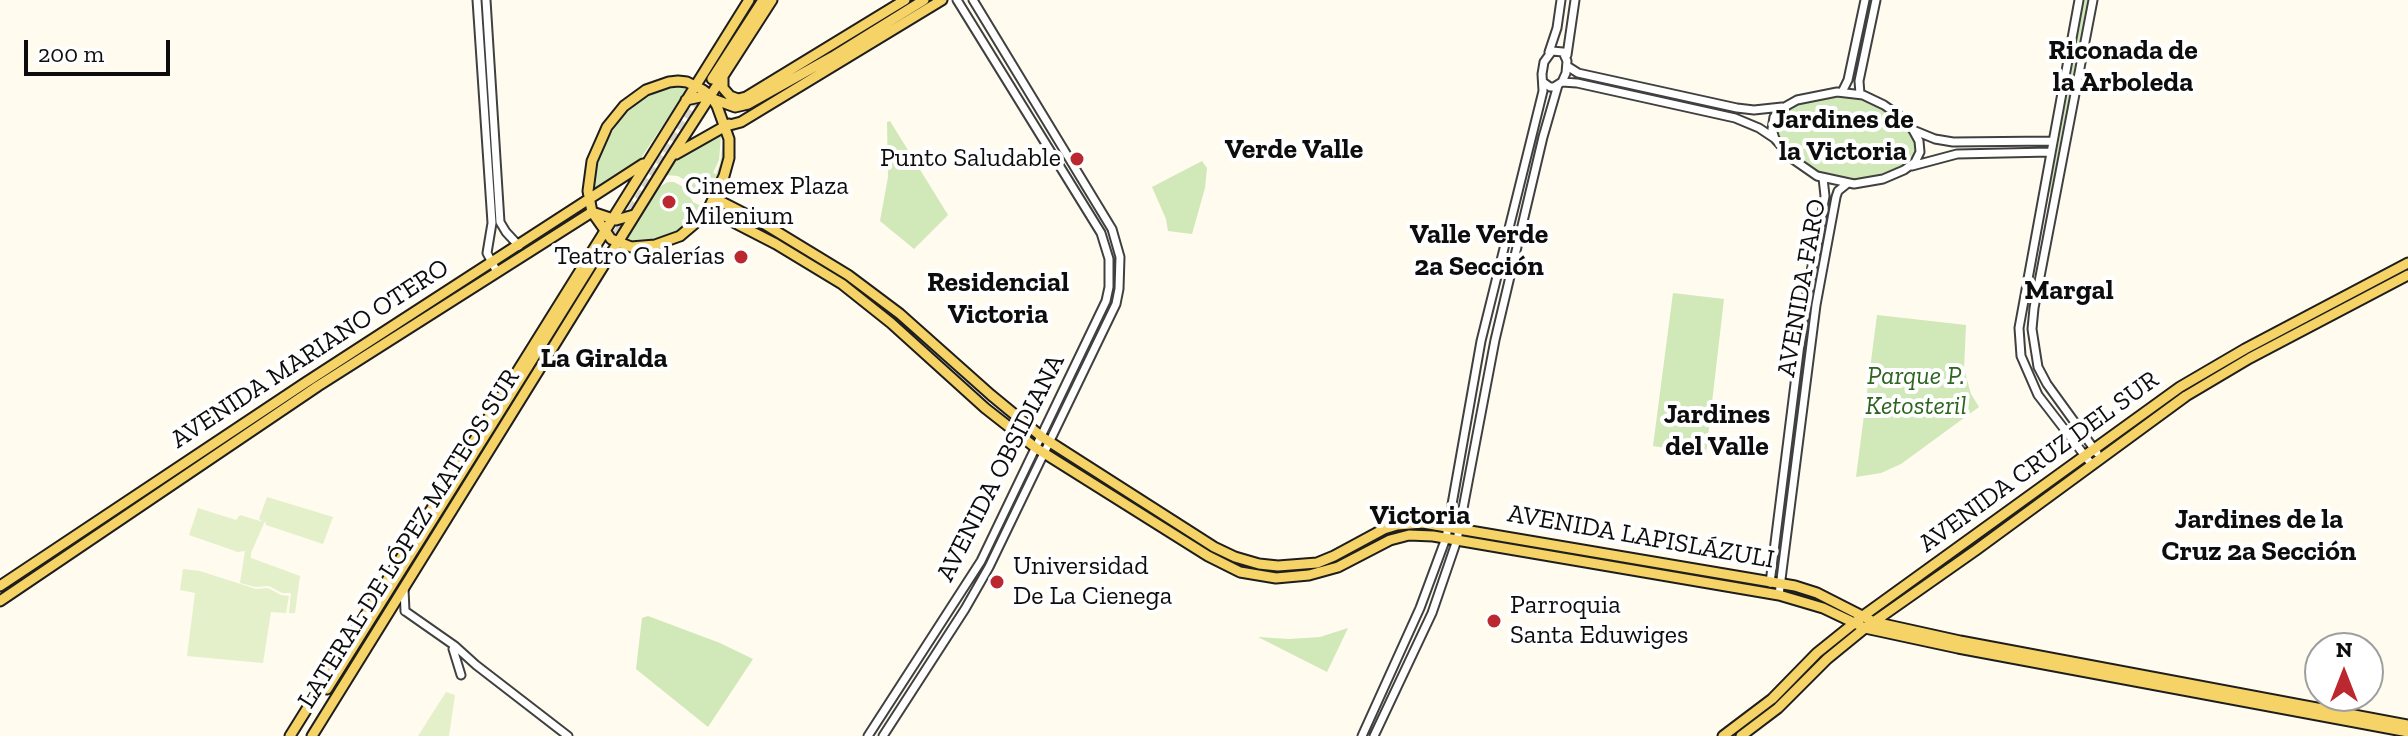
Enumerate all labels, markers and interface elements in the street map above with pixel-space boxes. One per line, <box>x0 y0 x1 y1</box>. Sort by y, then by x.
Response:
scale bar <box>28 24 174 74</box>
district label: Riconada de la Arboleda <box>2048 34 2198 100</box>
text: 200 m <box>38 39 104 68</box>
district label: Jardines de la Victoria <box>1772 103 1914 169</box>
district label: Verde Valle <box>1225 133 1363 167</box>
place label: Punto Saludable <box>880 143 1061 175</box>
marker: Punto Saludable <box>1068 150 1086 168</box>
place label: Cinemex Plaza Milenium <box>685 171 849 232</box>
marker: Cinemex Plaza Milenium <box>660 193 678 211</box>
street label: AVENIDA FARO <box>1771 197 1833 379</box>
district label: Valle Verde 2a Sección <box>1410 218 1548 284</box>
place label: Teatro Galerías <box>554 241 725 273</box>
marker: Teatro Galerías <box>732 248 750 266</box>
street label: AVENIDA MARIANO OTERO <box>165 252 455 456</box>
district label: Residencial Victoria <box>927 266 1069 332</box>
district label: Margal <box>2024 274 2114 308</box>
district label: La Giralda <box>540 342 668 376</box>
street label: AVENIDA OBSIDIANA <box>930 349 1072 587</box>
park label: Parque P. Ketosteril <box>1865 361 1967 422</box>
street label: LATERAL DE LÓPEZ MATEOS SUR <box>291 364 527 714</box>
street label: AVENIDA CRUZ DEL SUR <box>1913 364 2165 560</box>
district label: Jardines del Valle <box>1664 398 1770 464</box>
street label: AVENIDA LAPISLÁZULI <box>1505 498 1777 576</box>
district label: Victoria <box>1370 499 1470 533</box>
district label: Jardines de la Cruz 2a Sección <box>2162 503 2356 569</box>
place label: Universidad De La Cienega <box>1013 551 1172 612</box>
marker: Universidad De La Cienega <box>988 573 1006 591</box>
place label: Parroquia Santa Eduwiges <box>1510 590 1688 652</box>
marker: Parroquia Santa Eduwiges <box>1485 612 1503 630</box>
north arrow <box>2304 632 2384 712</box>
text: N <box>2336 636 2352 663</box>

